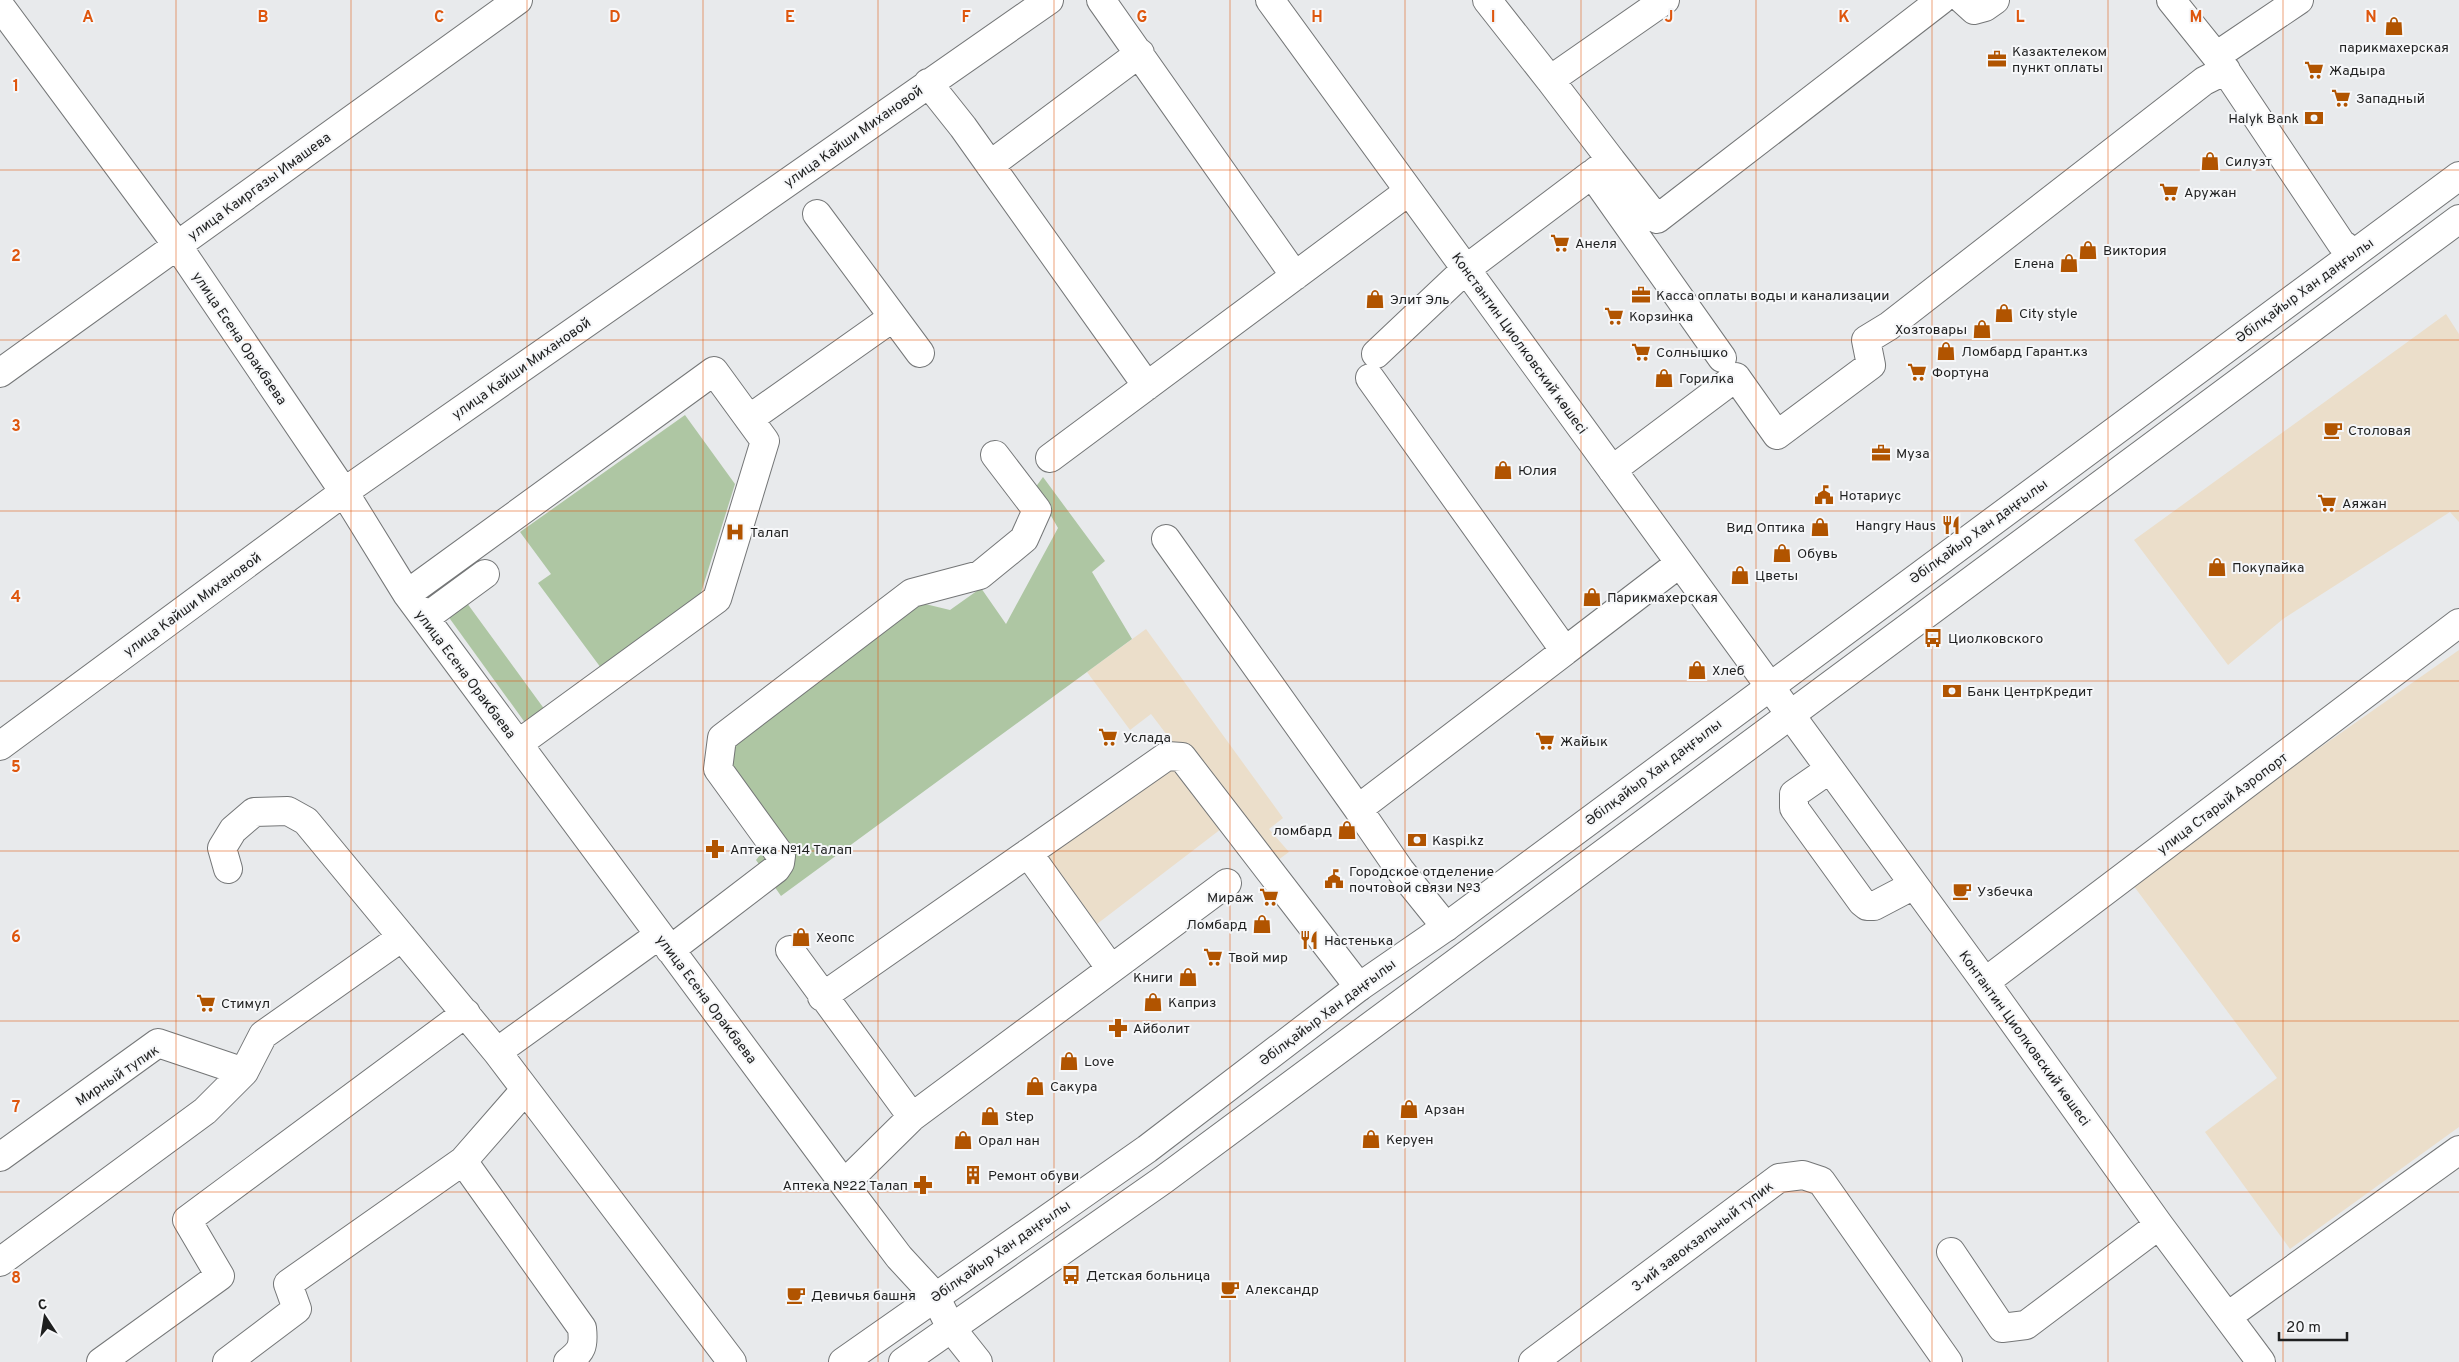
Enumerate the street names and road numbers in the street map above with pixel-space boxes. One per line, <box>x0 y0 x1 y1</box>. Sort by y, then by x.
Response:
street label: улица Кайши Михановой <box>781 83 927 192</box>
street label: улица Каиргазы Имашева <box>185 130 335 245</box>
street label: Әбілқайыр Хан даңғылы <box>2232 235 2377 347</box>
street label: Константин Циолковский көшесі <box>1447 250 1590 438</box>
street label: улица Есена Оракбаева <box>188 269 290 409</box>
street label: улица Кайши Михановой <box>449 315 595 424</box>
street label: Әбілқайыр Хан даңғылы <box>1906 476 2051 588</box>
street label: улица Кайши Михановой <box>121 550 265 661</box>
street label: улица Есена Оракбаева <box>411 607 519 743</box>
street label: Әбілқайыр Хан даңғылы <box>1582 716 1726 830</box>
street label: улица Старый Аэропорт <box>2154 749 2292 859</box>
street label: улица Есена Оракбаева <box>652 932 760 1068</box>
street label: Контантин Циолковский көшесі <box>1954 948 2093 1130</box>
street label: Әбілқайыр Хан даңғылы <box>1256 956 1400 1070</box>
street label: Мирный тупик <box>73 1042 163 1110</box>
street label: 3-ий завокзальный тупик <box>1629 1178 1777 1296</box>
street label: Әбілқайыр Хан даңғылы <box>928 1197 1074 1307</box>

